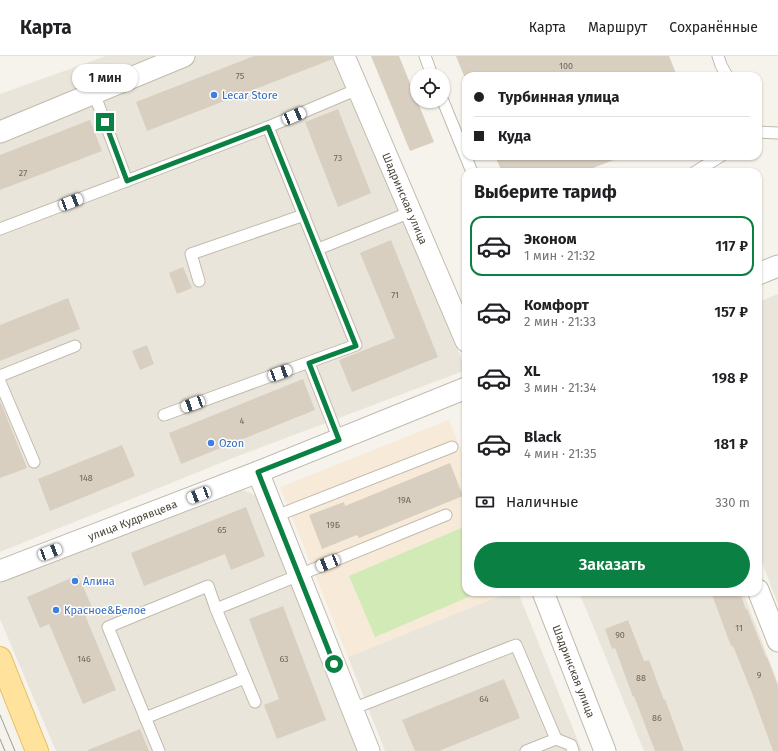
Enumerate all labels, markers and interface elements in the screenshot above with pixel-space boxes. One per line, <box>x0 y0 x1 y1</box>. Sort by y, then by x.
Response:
text: Карта <box>20 16 72 39</box>
text: Карта <box>529 19 566 36</box>
text: Маршрут <box>588 19 647 36</box>
text: Сохранённые <box>669 19 758 36</box>
house number: 100 <box>559 61 573 71</box>
callout: 1 мин <box>72 64 138 92</box>
map controls <box>410 68 450 108</box>
button: locate <box>410 68 450 108</box>
text: 1 мин <box>88 70 122 85</box>
house number: 75 <box>236 71 245 81</box>
text: Турбинная улица <box>498 88 619 106</box>
place label: Lecar Store <box>222 89 278 102</box>
marker: Lecar Store <box>209 90 219 100</box>
car <box>281 106 307 126</box>
route end <box>96 113 114 131</box>
text: Куда <box>498 127 531 145</box>
street label: Шадринская улица <box>380 151 430 246</box>
house number: 73 <box>334 153 342 163</box>
house number: 27 <box>19 168 27 178</box>
text: Выберите тариф <box>474 181 617 203</box>
car <box>58 192 84 212</box>
icon: car <box>476 228 512 264</box>
text: Эконом <box>524 230 577 248</box>
text: 117 ₽ <box>715 237 748 255</box>
text: 1 мин · 21:32 <box>524 248 595 263</box>
house number: 71 <box>391 290 399 300</box>
icon: car <box>476 294 512 330</box>
text: Комфорт <box>524 296 589 314</box>
text: 157 ₽ <box>714 303 748 321</box>
text: 2 мин · 21:33 <box>524 314 596 329</box>
icon: car <box>476 360 512 396</box>
text: XL <box>524 362 540 380</box>
car <box>267 363 293 383</box>
text: 198 ₽ <box>712 369 748 387</box>
text: 3 мин · 21:34 <box>524 380 597 395</box>
car <box>180 394 206 414</box>
house number: 4 <box>240 416 245 426</box>
icon: car <box>476 426 512 462</box>
text: Black <box>524 428 561 446</box>
text: 181 ₽ <box>714 435 748 453</box>
place label: Ozon <box>219 437 244 450</box>
marker: Ozon <box>206 438 216 448</box>
text: 4 мин · 21:35 <box>524 446 597 461</box>
house number: 148 <box>79 473 93 483</box>
car <box>186 485 212 505</box>
icon: cash <box>474 491 496 513</box>
text: Наличные <box>506 493 578 511</box>
house number: 19А <box>397 495 412 505</box>
text: 330 m <box>715 495 750 510</box>
street label: улица Кудрявцева <box>86 497 179 543</box>
house number: 19Б <box>326 520 340 530</box>
house number: 65 <box>217 525 227 535</box>
car <box>37 542 63 562</box>
button: Заказать <box>474 542 750 588</box>
car <box>315 553 341 573</box>
place label: Алина <box>83 575 115 588</box>
marker: Алина <box>70 576 80 586</box>
place label: Красное&Белое <box>64 604 146 617</box>
marker: Красное&Белое <box>51 605 61 615</box>
street label: Шадринская улица <box>550 623 598 719</box>
house number: 11 <box>735 623 743 633</box>
house number: 90 <box>615 630 625 640</box>
house number: 146 <box>77 654 91 664</box>
house number: 63 <box>279 654 289 664</box>
route start <box>325 655 343 673</box>
house number: 9 <box>757 670 762 680</box>
house number: 88 <box>636 673 646 683</box>
house number: 64 <box>479 694 489 704</box>
house number: 86 <box>652 713 662 723</box>

